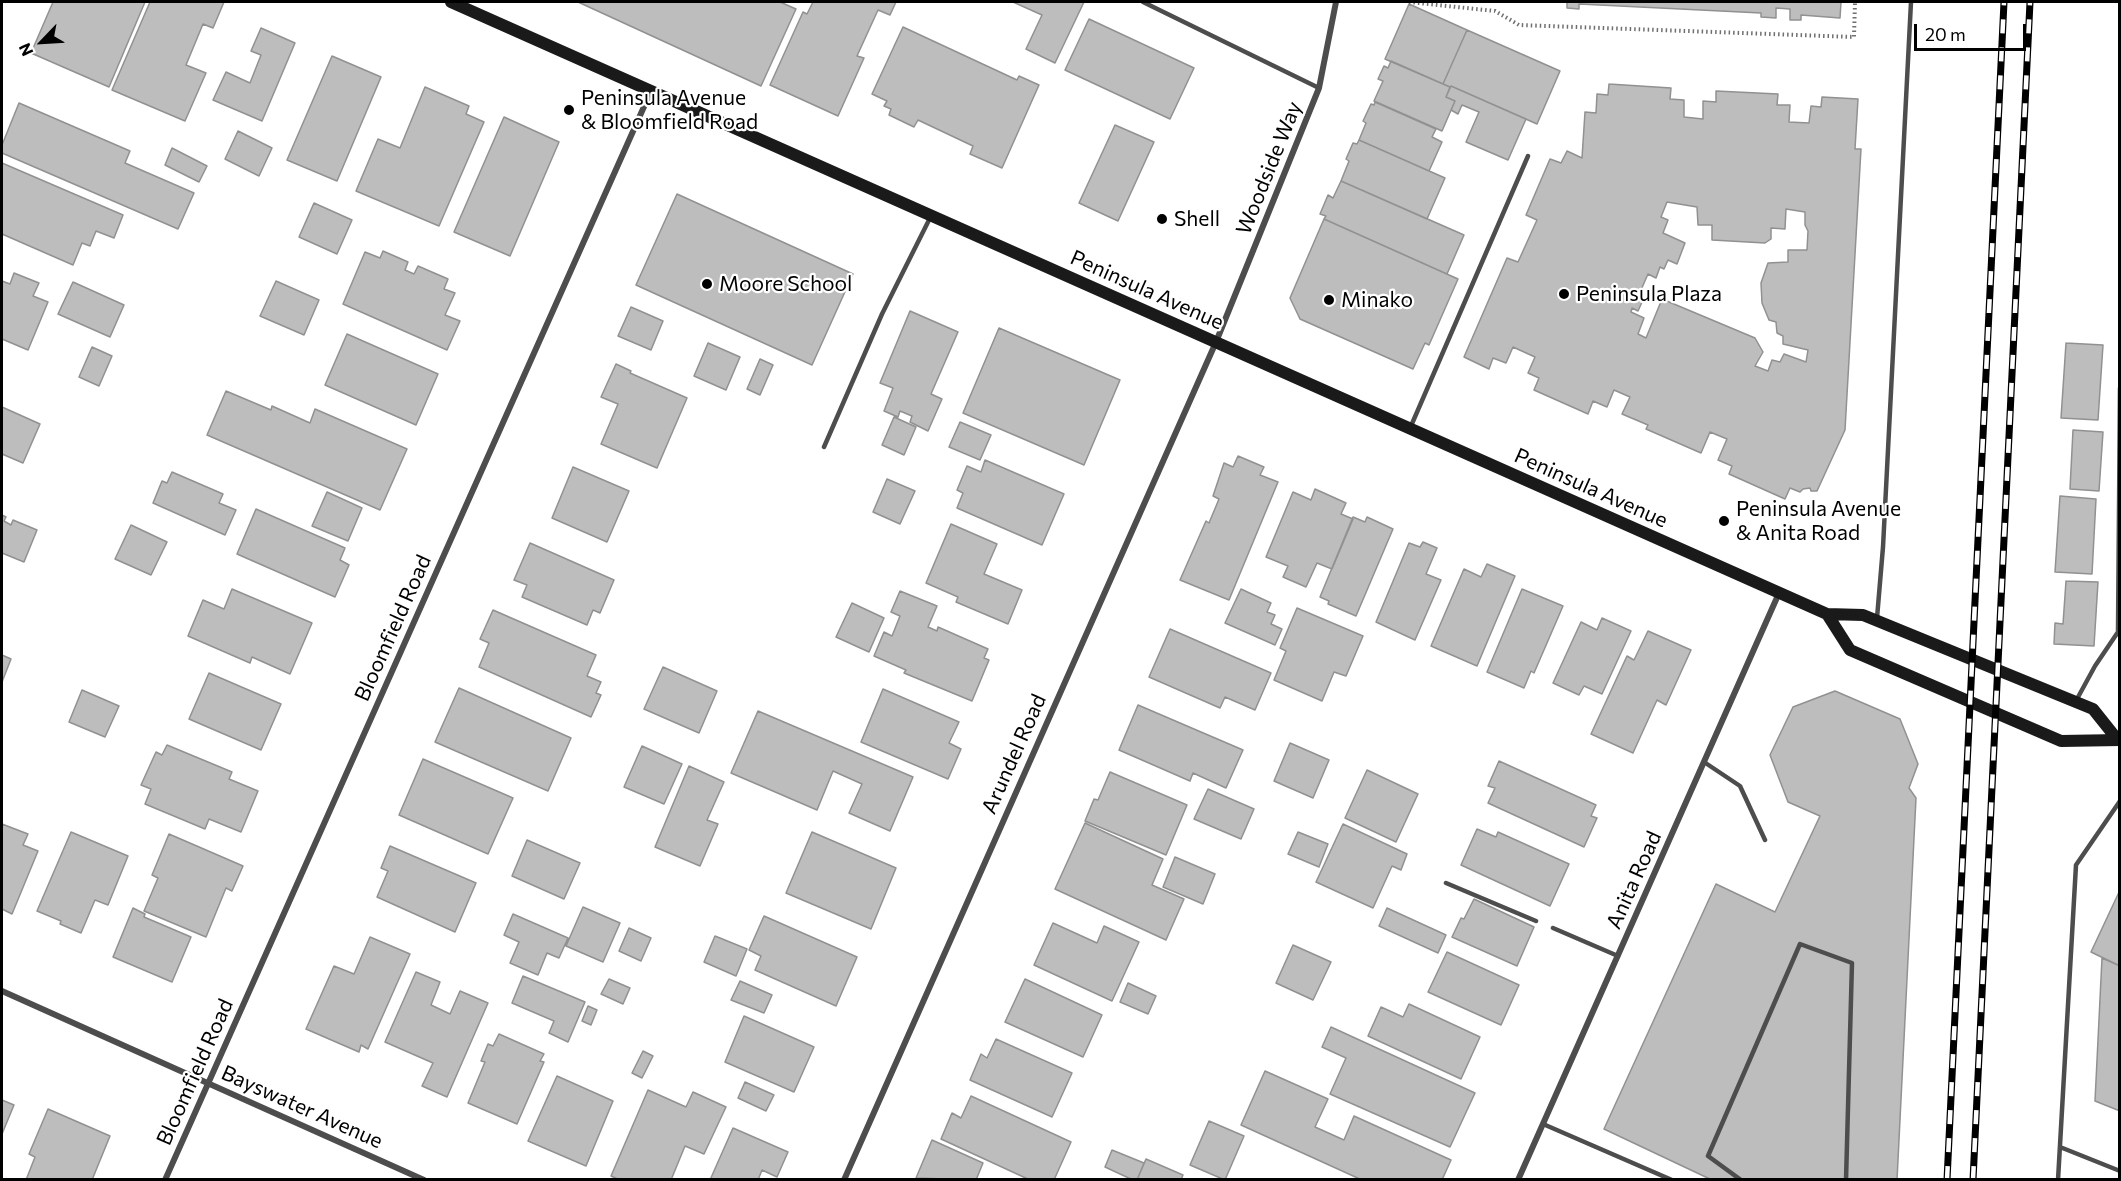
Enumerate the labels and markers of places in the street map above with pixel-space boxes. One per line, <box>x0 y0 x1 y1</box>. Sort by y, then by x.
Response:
place label: Peninsula Avenue & Bloomfield Road <box>581 85 758 135</box>
marker: Peninsula Avenue & Bloomfield Road <box>562 103 576 117</box>
place label: Shell <box>1174 206 1220 232</box>
marker: Shell <box>1155 212 1169 226</box>
place label: Moore School <box>719 271 852 297</box>
marker: Moore School <box>700 277 714 291</box>
place label: Peninsula Plaza <box>1576 281 1722 307</box>
place label: Minako <box>1341 287 1413 313</box>
marker: Peninsula Plaza <box>1557 287 1571 301</box>
marker: Minako <box>1322 293 1336 307</box>
place label: Peninsula Avenue & Anita Road <box>1736 496 1901 546</box>
marker: Peninsula Avenue & Anita Road <box>1717 514 1731 528</box>

